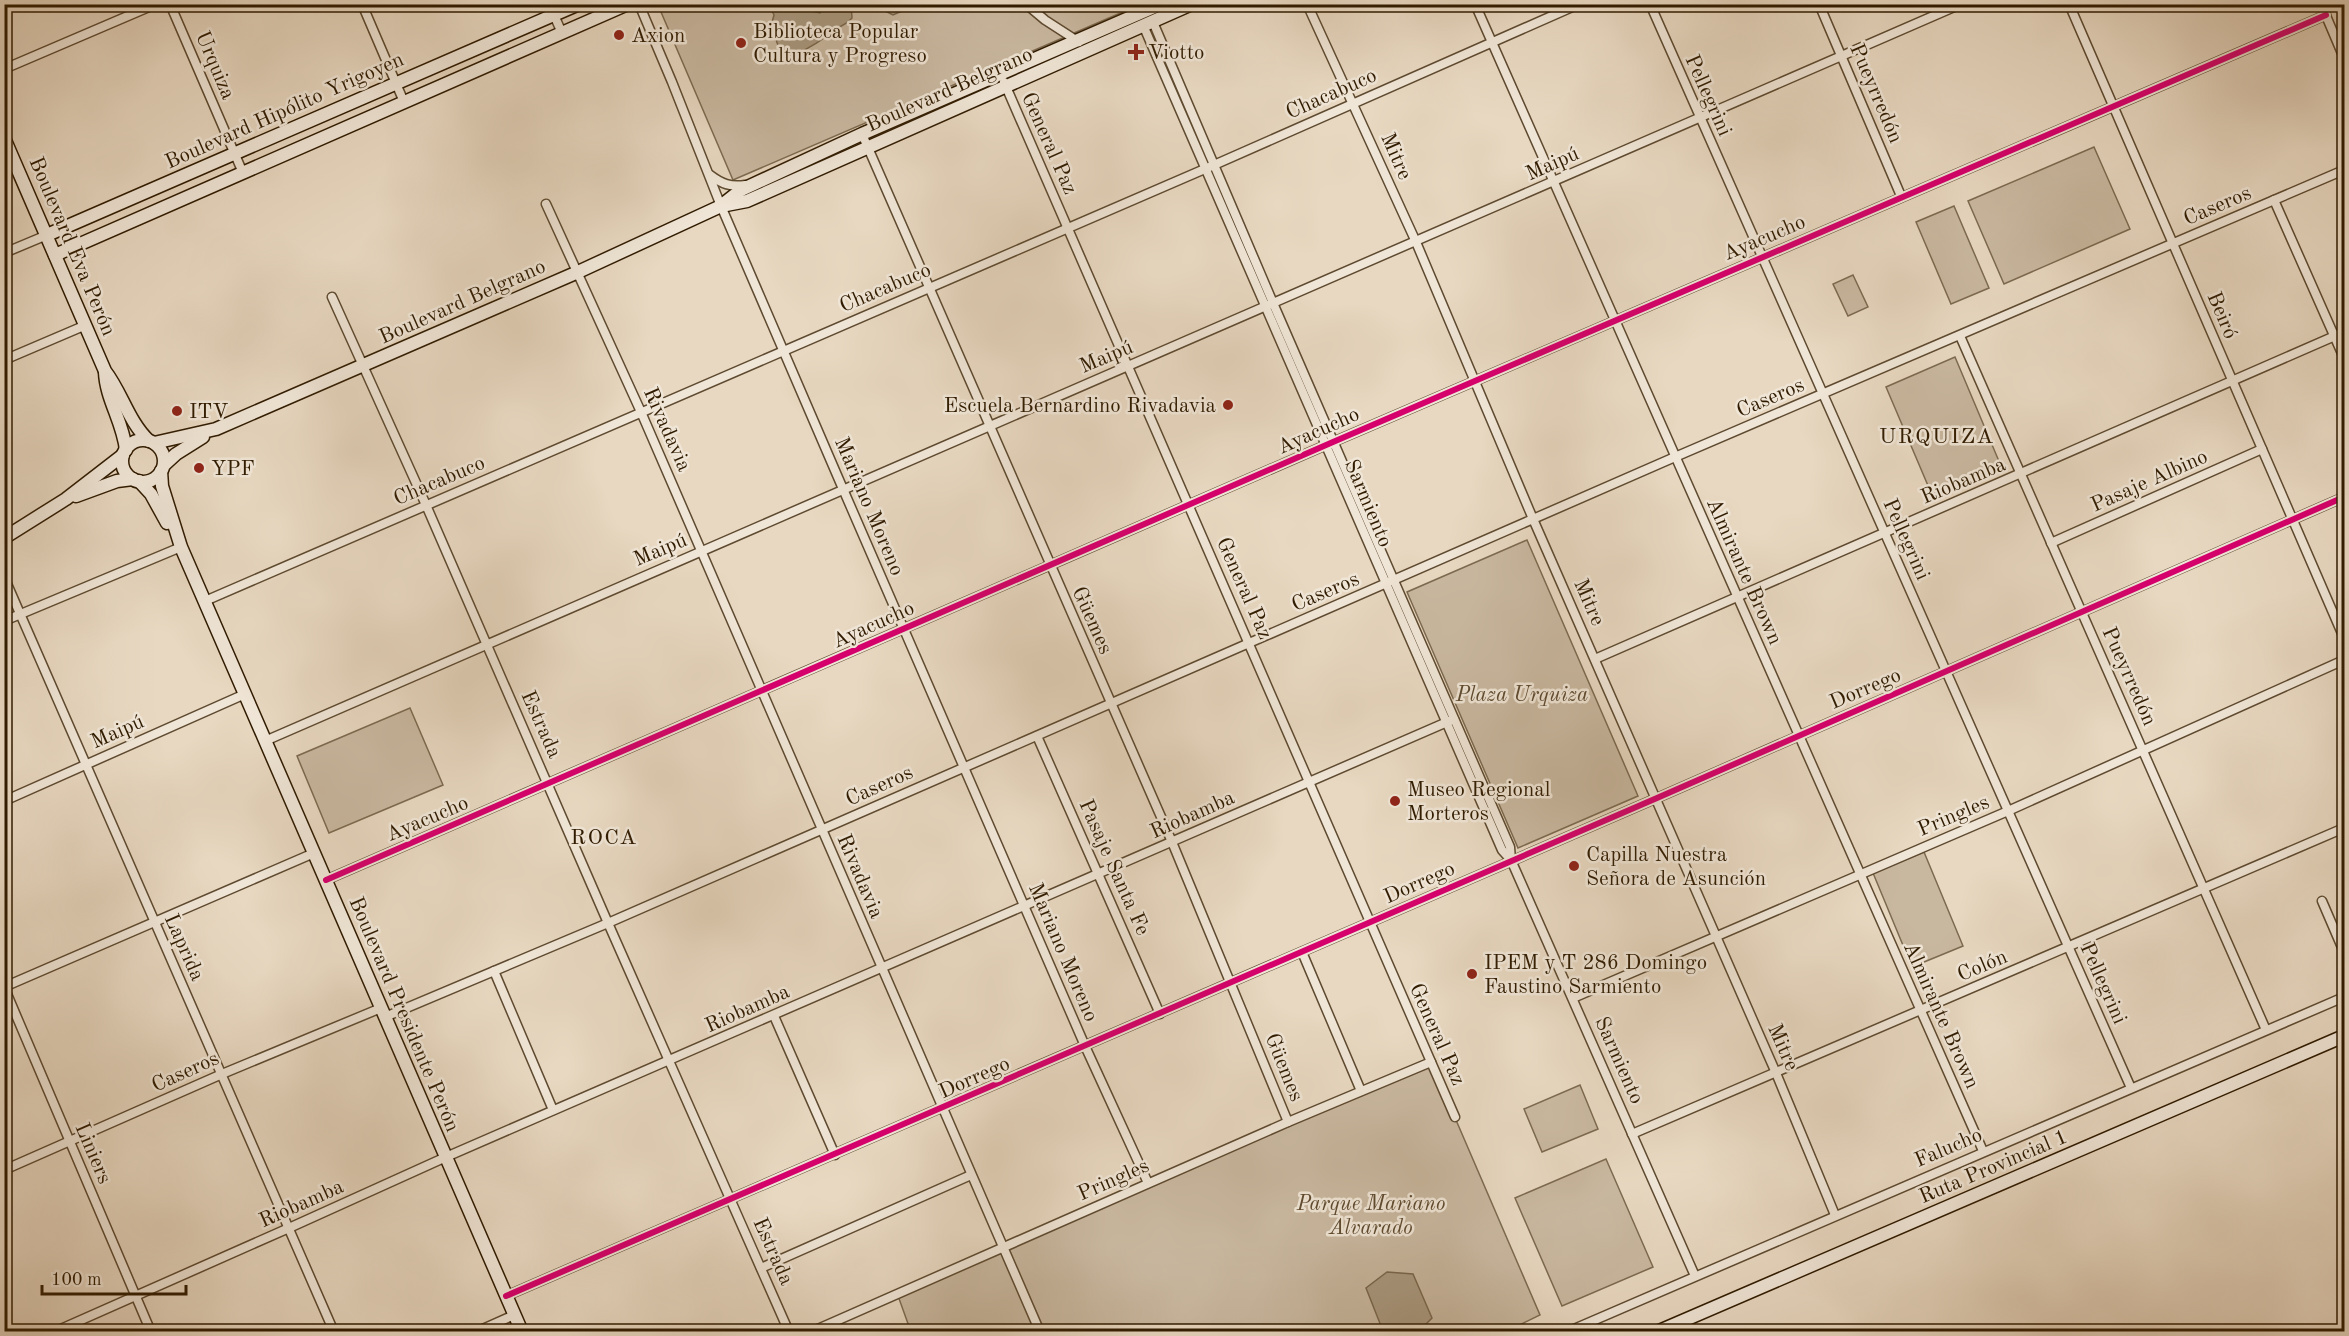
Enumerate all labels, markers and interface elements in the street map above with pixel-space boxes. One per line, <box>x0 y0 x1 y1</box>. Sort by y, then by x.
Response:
place label: Biblioteca Popular Cultura y Progreso <box>753 22 927 67</box>
place label: Axion <box>631 26 685 47</box>
street label: Urquiza <box>191 28 238 103</box>
marker: Axion <box>612 28 626 42</box>
marker: Biblioteca Popular Cultura y Progreso <box>734 36 748 50</box>
street label: Pueyrredón <box>1845 41 1906 146</box>
place label: Viotto <box>1148 43 1205 64</box>
street label: Boulevard Belgrano <box>863 44 1036 136</box>
marker: Viotto <box>1129 45 1143 59</box>
street label: Boulevard Hipólito Yrigoyen <box>162 49 407 174</box>
street label: Pellegrini <box>1680 52 1735 139</box>
street label: Chacabuco <box>1283 65 1380 124</box>
street label: General Paz <box>1017 89 1080 198</box>
street label: Mitre <box>1376 130 1415 183</box>
street label: Maipú <box>1523 143 1582 185</box>
street label: Boulevard Eva Perón <box>24 154 119 339</box>
street label: Caseros <box>2181 183 2255 230</box>
street label: Ayacucho <box>1720 212 1809 265</box>
street label: Boulevard Belgrano <box>376 256 549 348</box>
street label: Chacabuco <box>837 260 934 317</box>
street label: Beiró <box>2202 289 2241 342</box>
street label: Maipú <box>1077 337 1136 378</box>
street label: Caseros <box>1734 375 1808 422</box>
street label: Rivadavia <box>639 385 694 475</box>
place label: Escuela Bernardino Rivadavia <box>944 396 1216 417</box>
marker: Escuela Bernardino Rivadavia <box>1221 398 1235 412</box>
place label: ITV <box>189 402 228 423</box>
marker: ITV <box>170 404 184 418</box>
street label: Ayacucho <box>1274 404 1363 459</box>
district label: URQUIZA <box>1879 426 1995 448</box>
street label: Mariano Moreno <box>830 434 907 579</box>
street label: Pasaje Albino <box>2088 446 2211 516</box>
street label: Chacabuco <box>391 453 488 510</box>
street label: Riobamba <box>1918 454 2009 509</box>
street label: Sarmiento <box>1340 457 1395 551</box>
place label: YPF <box>211 459 255 480</box>
marker: YPF <box>192 461 206 475</box>
street label: Almirante Brown <box>1702 495 1785 648</box>
street label: Pellegrini <box>1878 496 1933 583</box>
street label: Maipú <box>631 530 690 571</box>
street label: General Paz <box>1212 534 1275 643</box>
street label: Caseros <box>1289 569 1363 616</box>
street label: Mitre <box>1569 576 1608 629</box>
street label: Güemes <box>1068 584 1116 658</box>
street label: Ayacucho <box>829 598 918 653</box>
street label: Pueyrredón <box>2098 624 2160 729</box>
street label: Dorrego <box>1827 665 1904 714</box>
park label: Plaza Urquiza <box>1455 685 1588 706</box>
street label: Estrada <box>517 688 565 761</box>
street label: Maipú <box>88 711 147 753</box>
street label: Caseros <box>843 762 916 810</box>
place label: Museo Regional Morteros <box>1407 780 1551 825</box>
street label: Riobamba <box>1147 787 1238 843</box>
street label: Pringles <box>1915 792 1993 841</box>
street label: Ayacucho <box>383 793 472 846</box>
marker: Museo Regional Morteros <box>1388 794 1402 808</box>
street label: Pasaje Santa Fe <box>1074 797 1153 939</box>
district label: ROCA <box>570 827 638 849</box>
street label: Rivadavia <box>832 831 887 922</box>
place label: Capilla Nuestra Señora de Asunción <box>1586 845 1766 890</box>
street label: Dorrego <box>1381 858 1458 908</box>
marker: Capilla Nuestra Señora de Asunción <box>1567 859 1581 873</box>
street label: Mariano Moreno <box>1024 880 1101 1025</box>
street label: Boulevard Presidente Perón <box>344 894 463 1135</box>
street label: Laprida <box>160 911 208 984</box>
street label: Almirante Brown <box>1899 939 1982 1092</box>
street label: Pellegrini <box>2075 940 2130 1027</box>
street label: Colón <box>1955 947 2011 986</box>
place label: IPEM y T 286 Domingo Faustino Sarmiento <box>1484 953 1707 998</box>
marker: IPEM y T 286 Domingo Faustino Sarmiento <box>1465 967 1479 981</box>
street label: General Paz <box>1405 980 1468 1089</box>
street label: Riobamba <box>702 981 793 1037</box>
street label: Sarmiento <box>1590 1014 1647 1107</box>
street label: Mitre <box>1763 1021 1802 1074</box>
street label: Güemes <box>1260 1031 1307 1105</box>
street label: Caseros <box>149 1048 222 1096</box>
street label: Dorrego <box>936 1053 1013 1103</box>
street label: Liniers <box>70 1120 115 1187</box>
street label: Falucho <box>1912 1125 1985 1172</box>
street label: Ruta Provincial 1 <box>1916 1127 2071 1208</box>
street label: Pringles <box>1075 1155 1152 1205</box>
street label: Riobamba <box>256 1176 347 1232</box>
park label: Parque Mariano Alvarado <box>1296 1194 1445 1239</box>
street label: Estrada <box>749 1215 797 1288</box>
scale bar <box>42 1258 186 1296</box>
text: 100 m <box>51 1271 102 1289</box>

